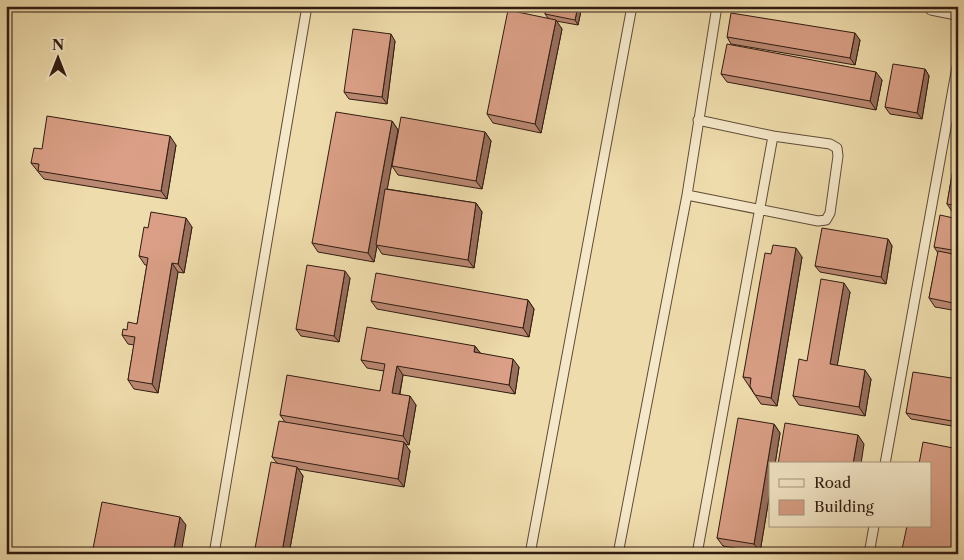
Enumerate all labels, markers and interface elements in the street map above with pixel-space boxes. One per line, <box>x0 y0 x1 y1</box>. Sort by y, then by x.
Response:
north arrow <box>32 32 82 82</box>
text: N <box>52 36 64 54</box>
legend <box>769 462 932 528</box>
text: Road <box>814 473 851 492</box>
text: Building <box>814 497 874 516</box>

